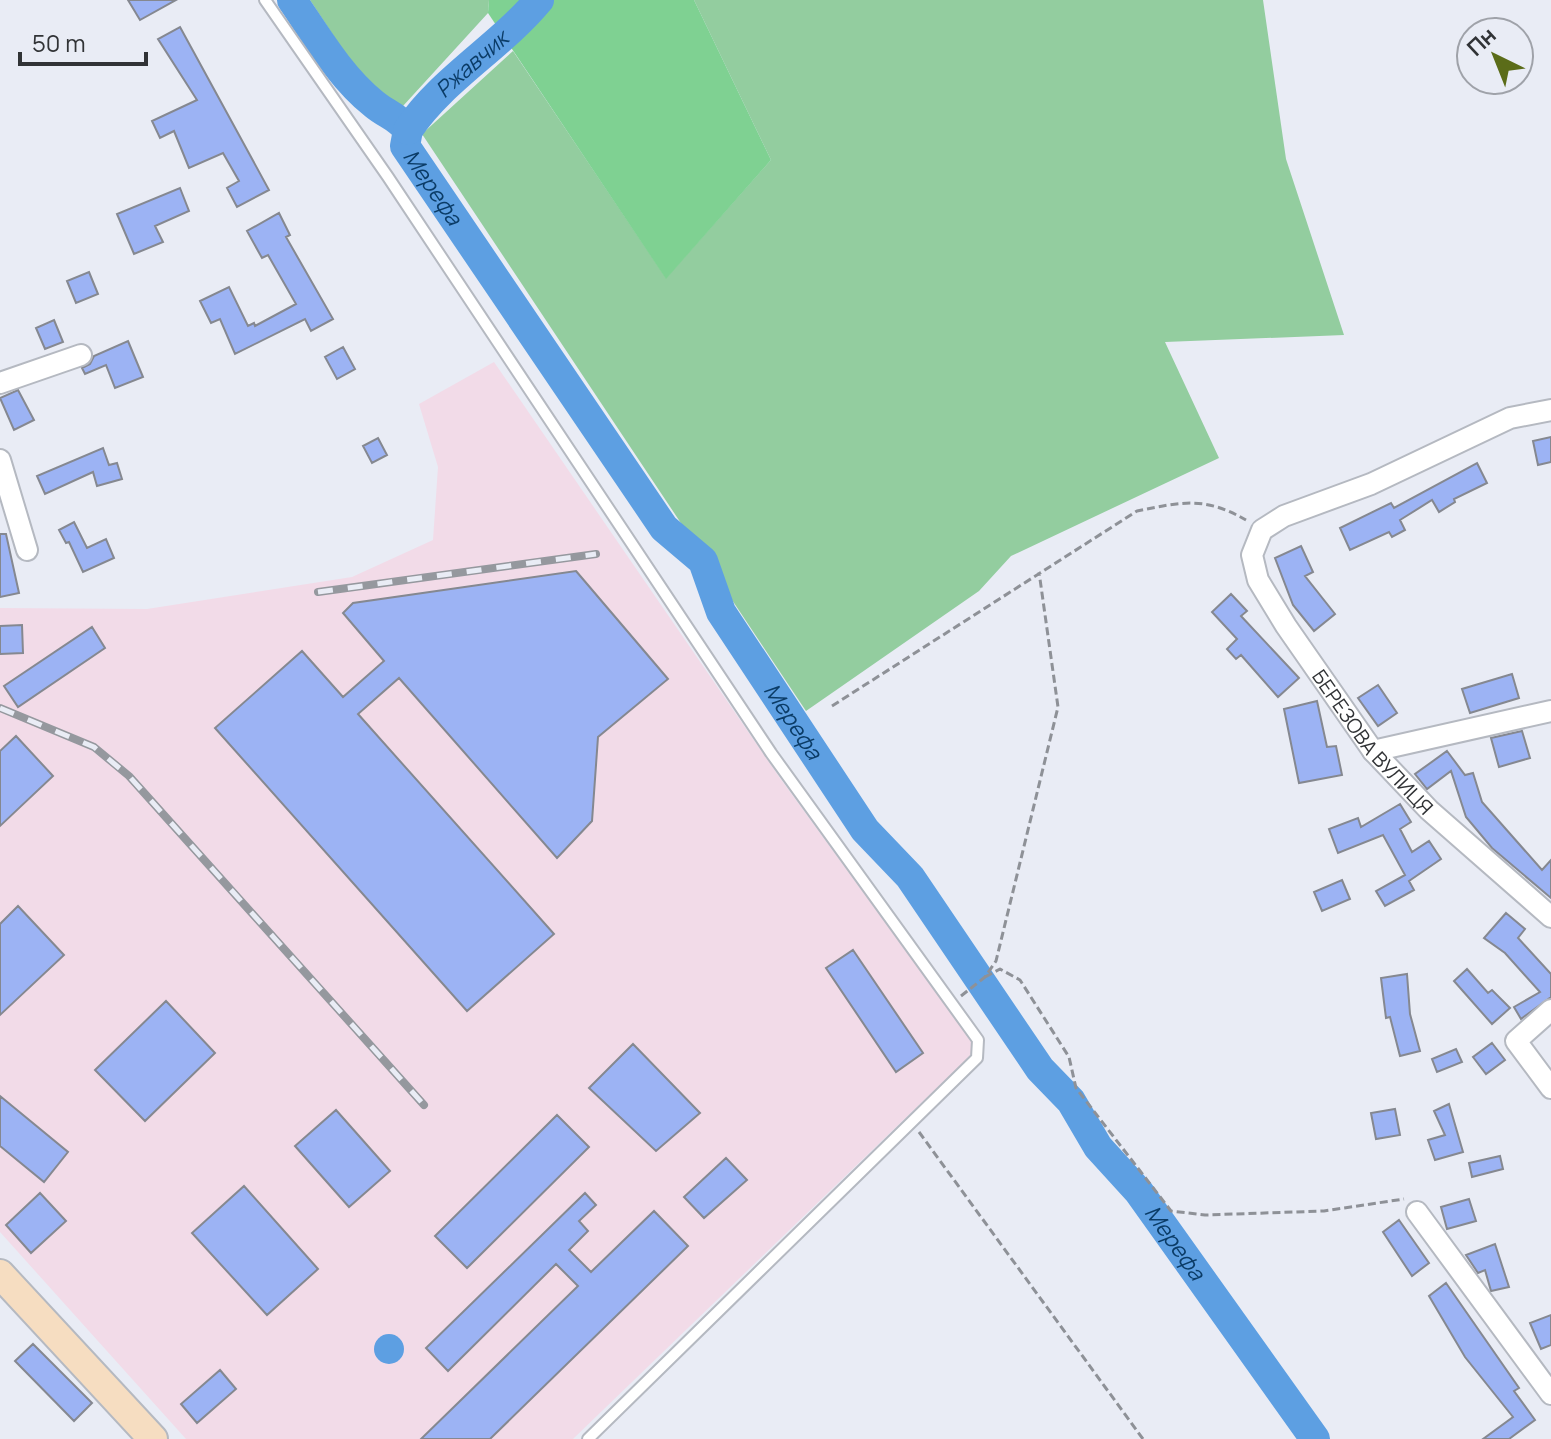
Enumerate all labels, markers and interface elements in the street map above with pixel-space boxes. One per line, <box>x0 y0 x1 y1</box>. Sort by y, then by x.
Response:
scale bar <box>20 16 146 66</box>
north arrow <box>1455 16 1535 96</box>
text: Пн <box>1460 20 1502 62</box>
water label: Ржавчик <box>428 22 517 104</box>
text: 50 m <box>32 26 86 59</box>
water label: Мерефа <box>397 143 470 232</box>
street label: БЕРЕЗОВА ВУЛИЦЯ <box>1307 664 1440 820</box>
water label: Мерефа <box>757 677 830 767</box>
water label: Мерефа <box>1138 1199 1213 1287</box>

